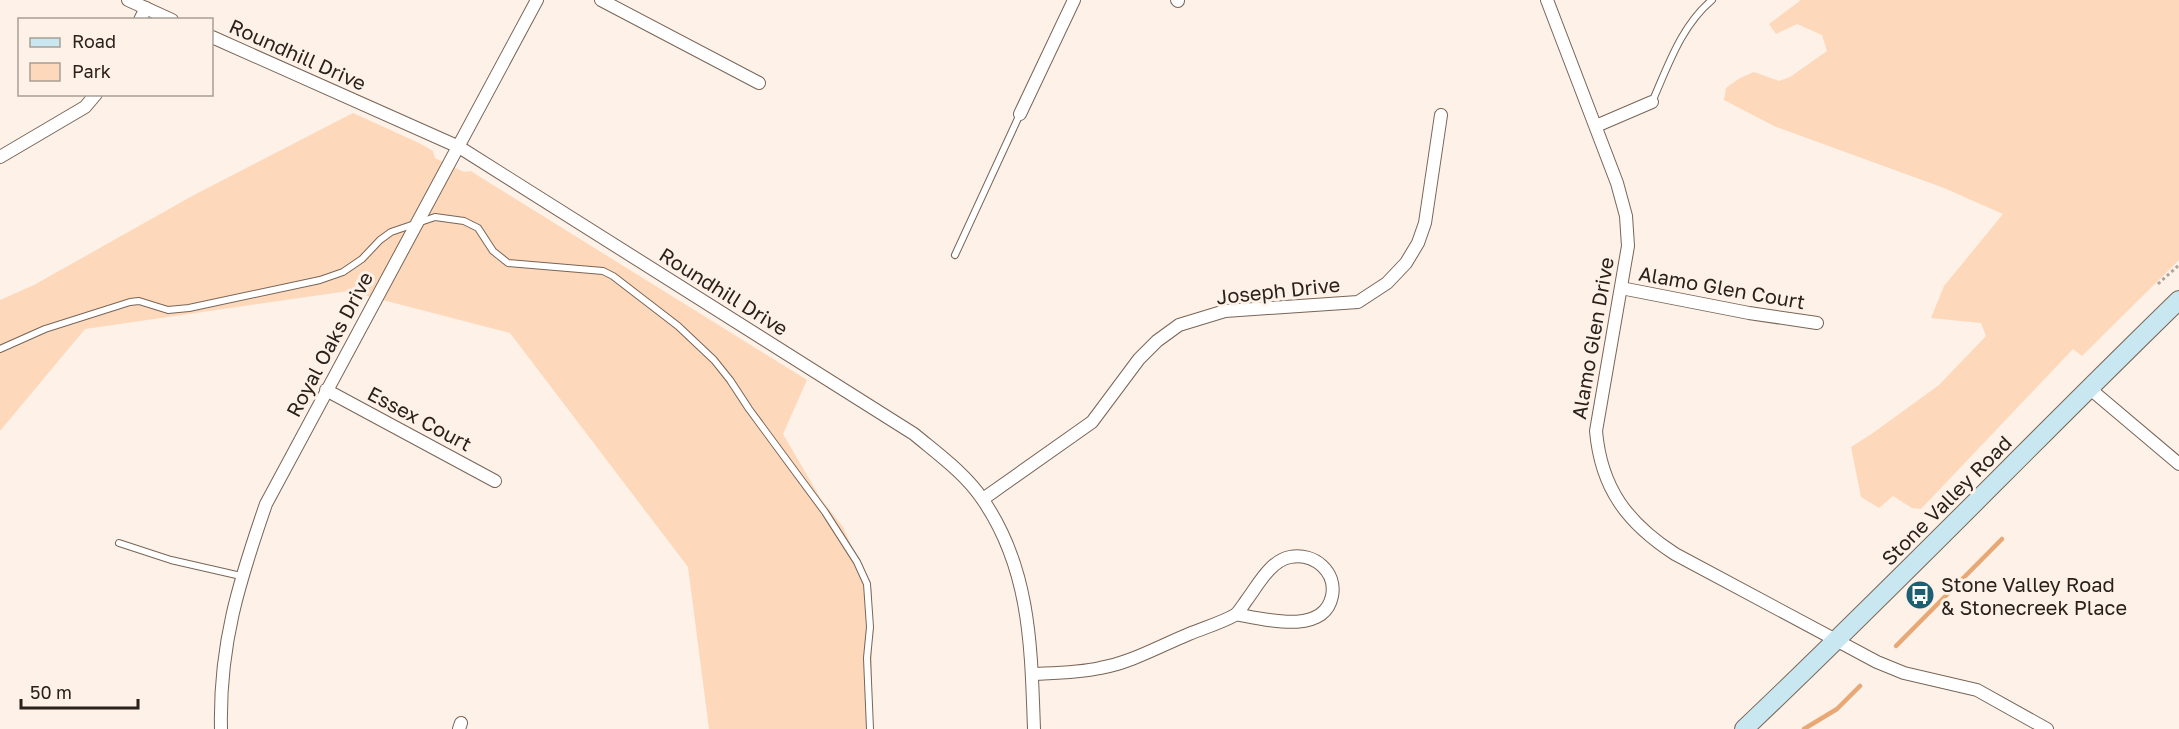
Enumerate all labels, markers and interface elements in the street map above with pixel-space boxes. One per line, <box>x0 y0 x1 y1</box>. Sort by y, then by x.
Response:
street label: Roundhill Drive <box>226 13 370 95</box>
legend <box>18 18 213 96</box>
text: Road <box>72 30 116 52</box>
text: Park <box>72 60 111 82</box>
street label: Roundhill Drive <box>655 242 793 340</box>
street label: Alamo Glen Drive <box>1566 255 1618 421</box>
street label: Alamo Glen Court <box>1637 261 1807 313</box>
street label: Royal Oaks Drive <box>281 267 377 421</box>
street label: Joseph Drive <box>1215 272 1341 308</box>
street label: Essex Court <box>364 381 476 455</box>
street label: Stone Valley Road <box>1876 430 2016 570</box>
place label: Stone Valley Road & Stonecreek Place <box>1941 572 2127 619</box>
bus stop icon: Stone Valley Road & Stonecreek Place <box>1904 579 1936 611</box>
scale bar <box>21 672 138 710</box>
text: 50 m <box>30 681 72 703</box>

